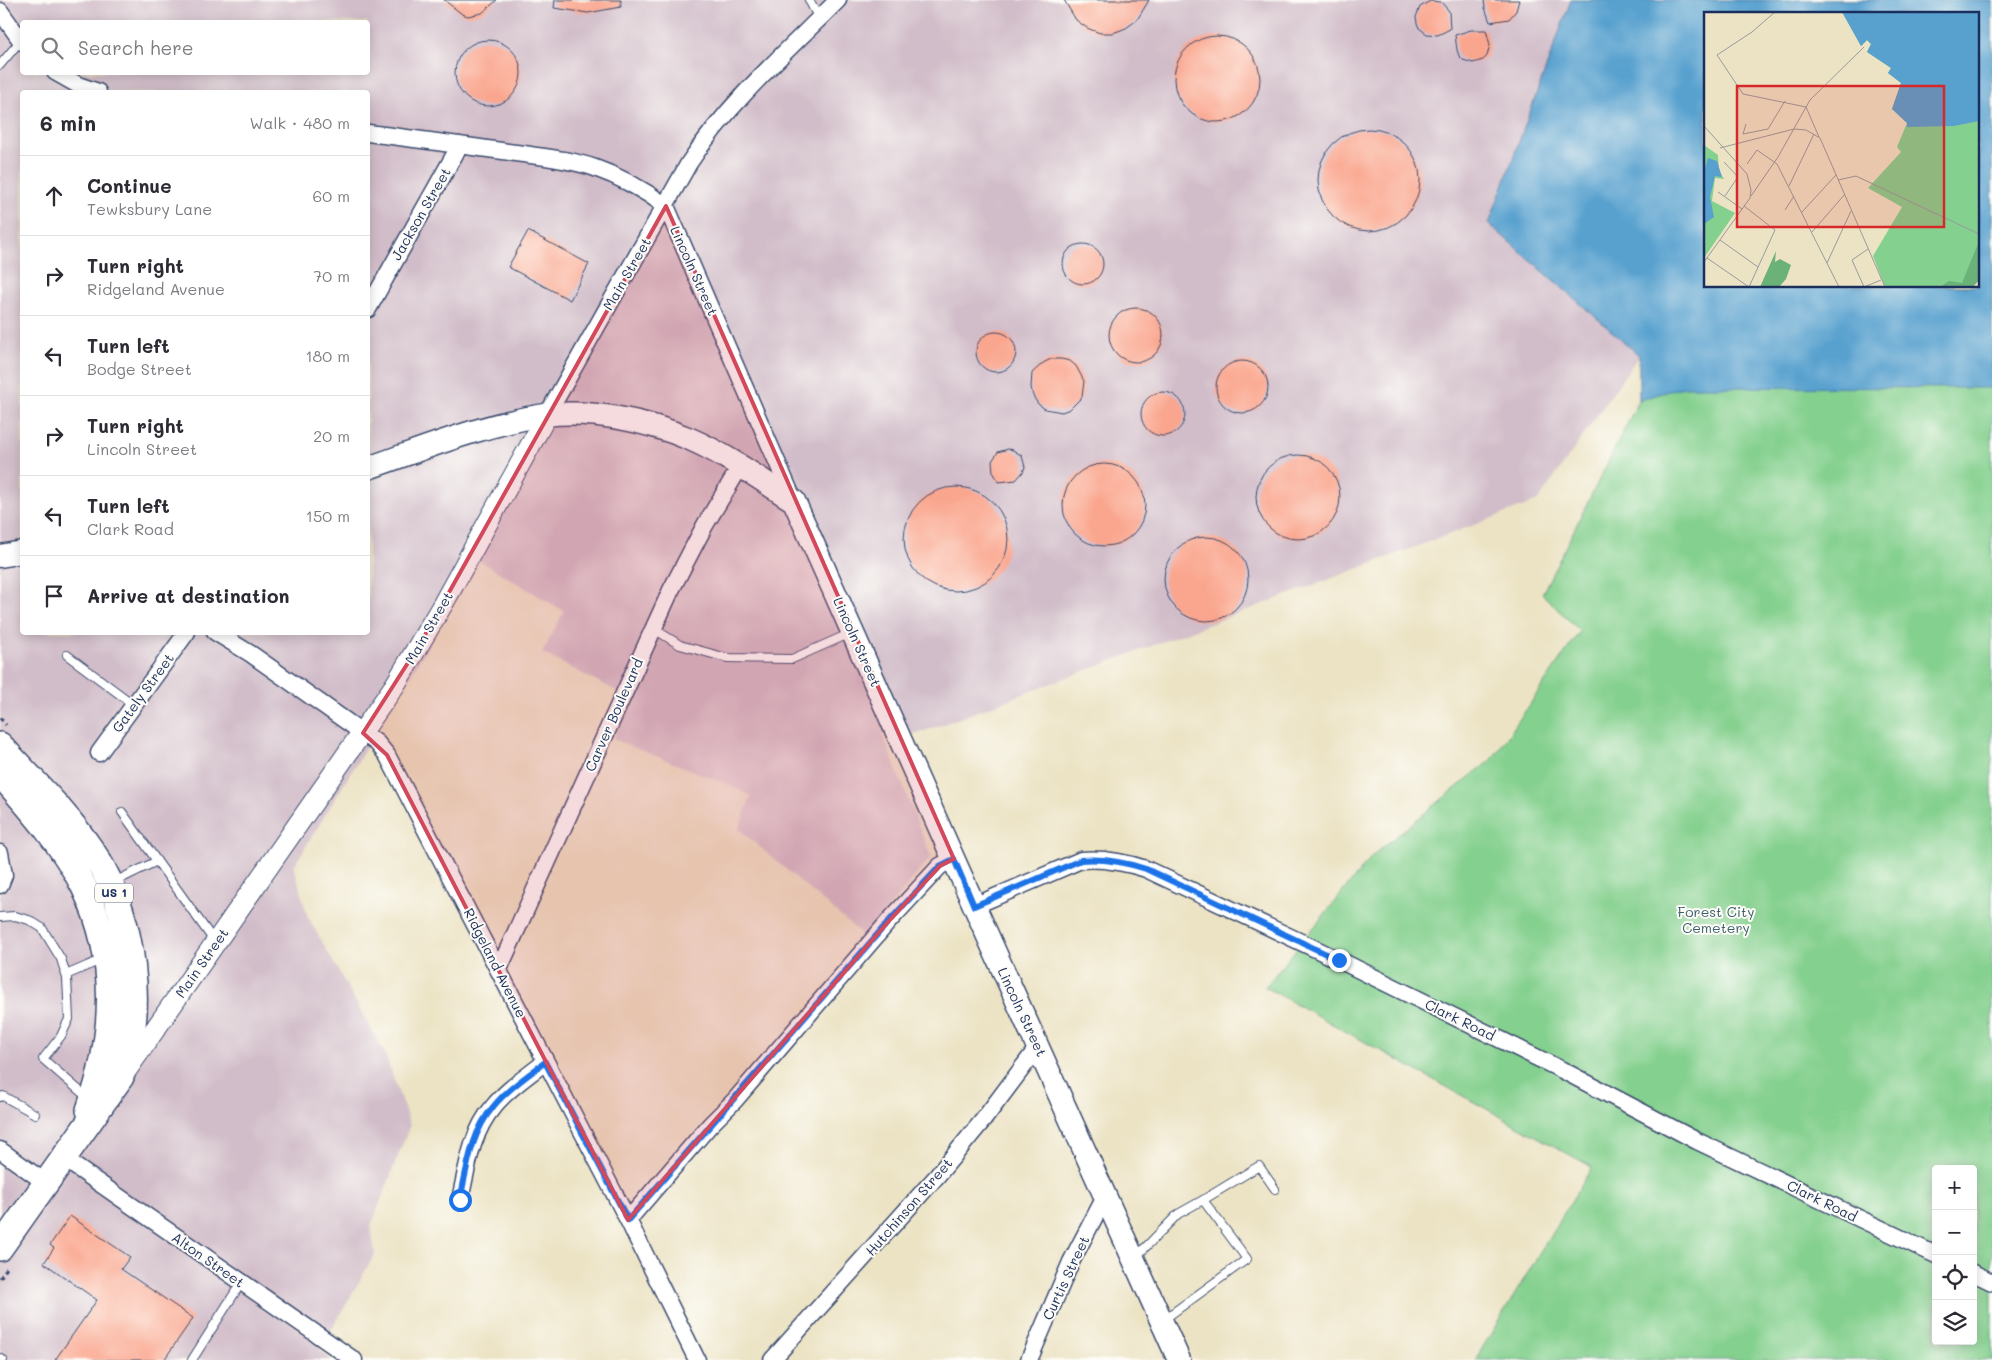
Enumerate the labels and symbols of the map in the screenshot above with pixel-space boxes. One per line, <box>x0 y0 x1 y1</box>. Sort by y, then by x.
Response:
inset map <box>1704 12 1980 288</box>
street label: Jackson Street <box>386 164 455 264</box>
street label: Lincoln Street <box>666 223 723 319</box>
street label: Main Street <box>598 234 655 314</box>
street label: Main Street <box>400 588 457 668</box>
street label: Lincoln Street <box>829 594 886 690</box>
street label: Gately Street <box>107 649 178 736</box>
street label: Carver Boulevard <box>580 655 647 774</box>
road number: US 1 <box>95 884 133 902</box>
park label: Forest City Cemetery <box>1677 902 1755 937</box>
street label: Ridgeland Avenue <box>460 905 531 1021</box>
street label: Main Street <box>171 924 233 1001</box>
route end <box>1328 949 1351 972</box>
street label: Lincoln Street <box>994 964 1051 1059</box>
street label: Clark Road <box>1422 994 1499 1045</box>
street label: Hutchinson Street <box>861 1154 956 1260</box>
street label: Clark Road <box>1784 1175 1861 1226</box>
route start <box>449 1189 472 1212</box>
street label: Alton Street <box>168 1228 248 1292</box>
street label: Curtis Street <box>1038 1233 1093 1323</box>

